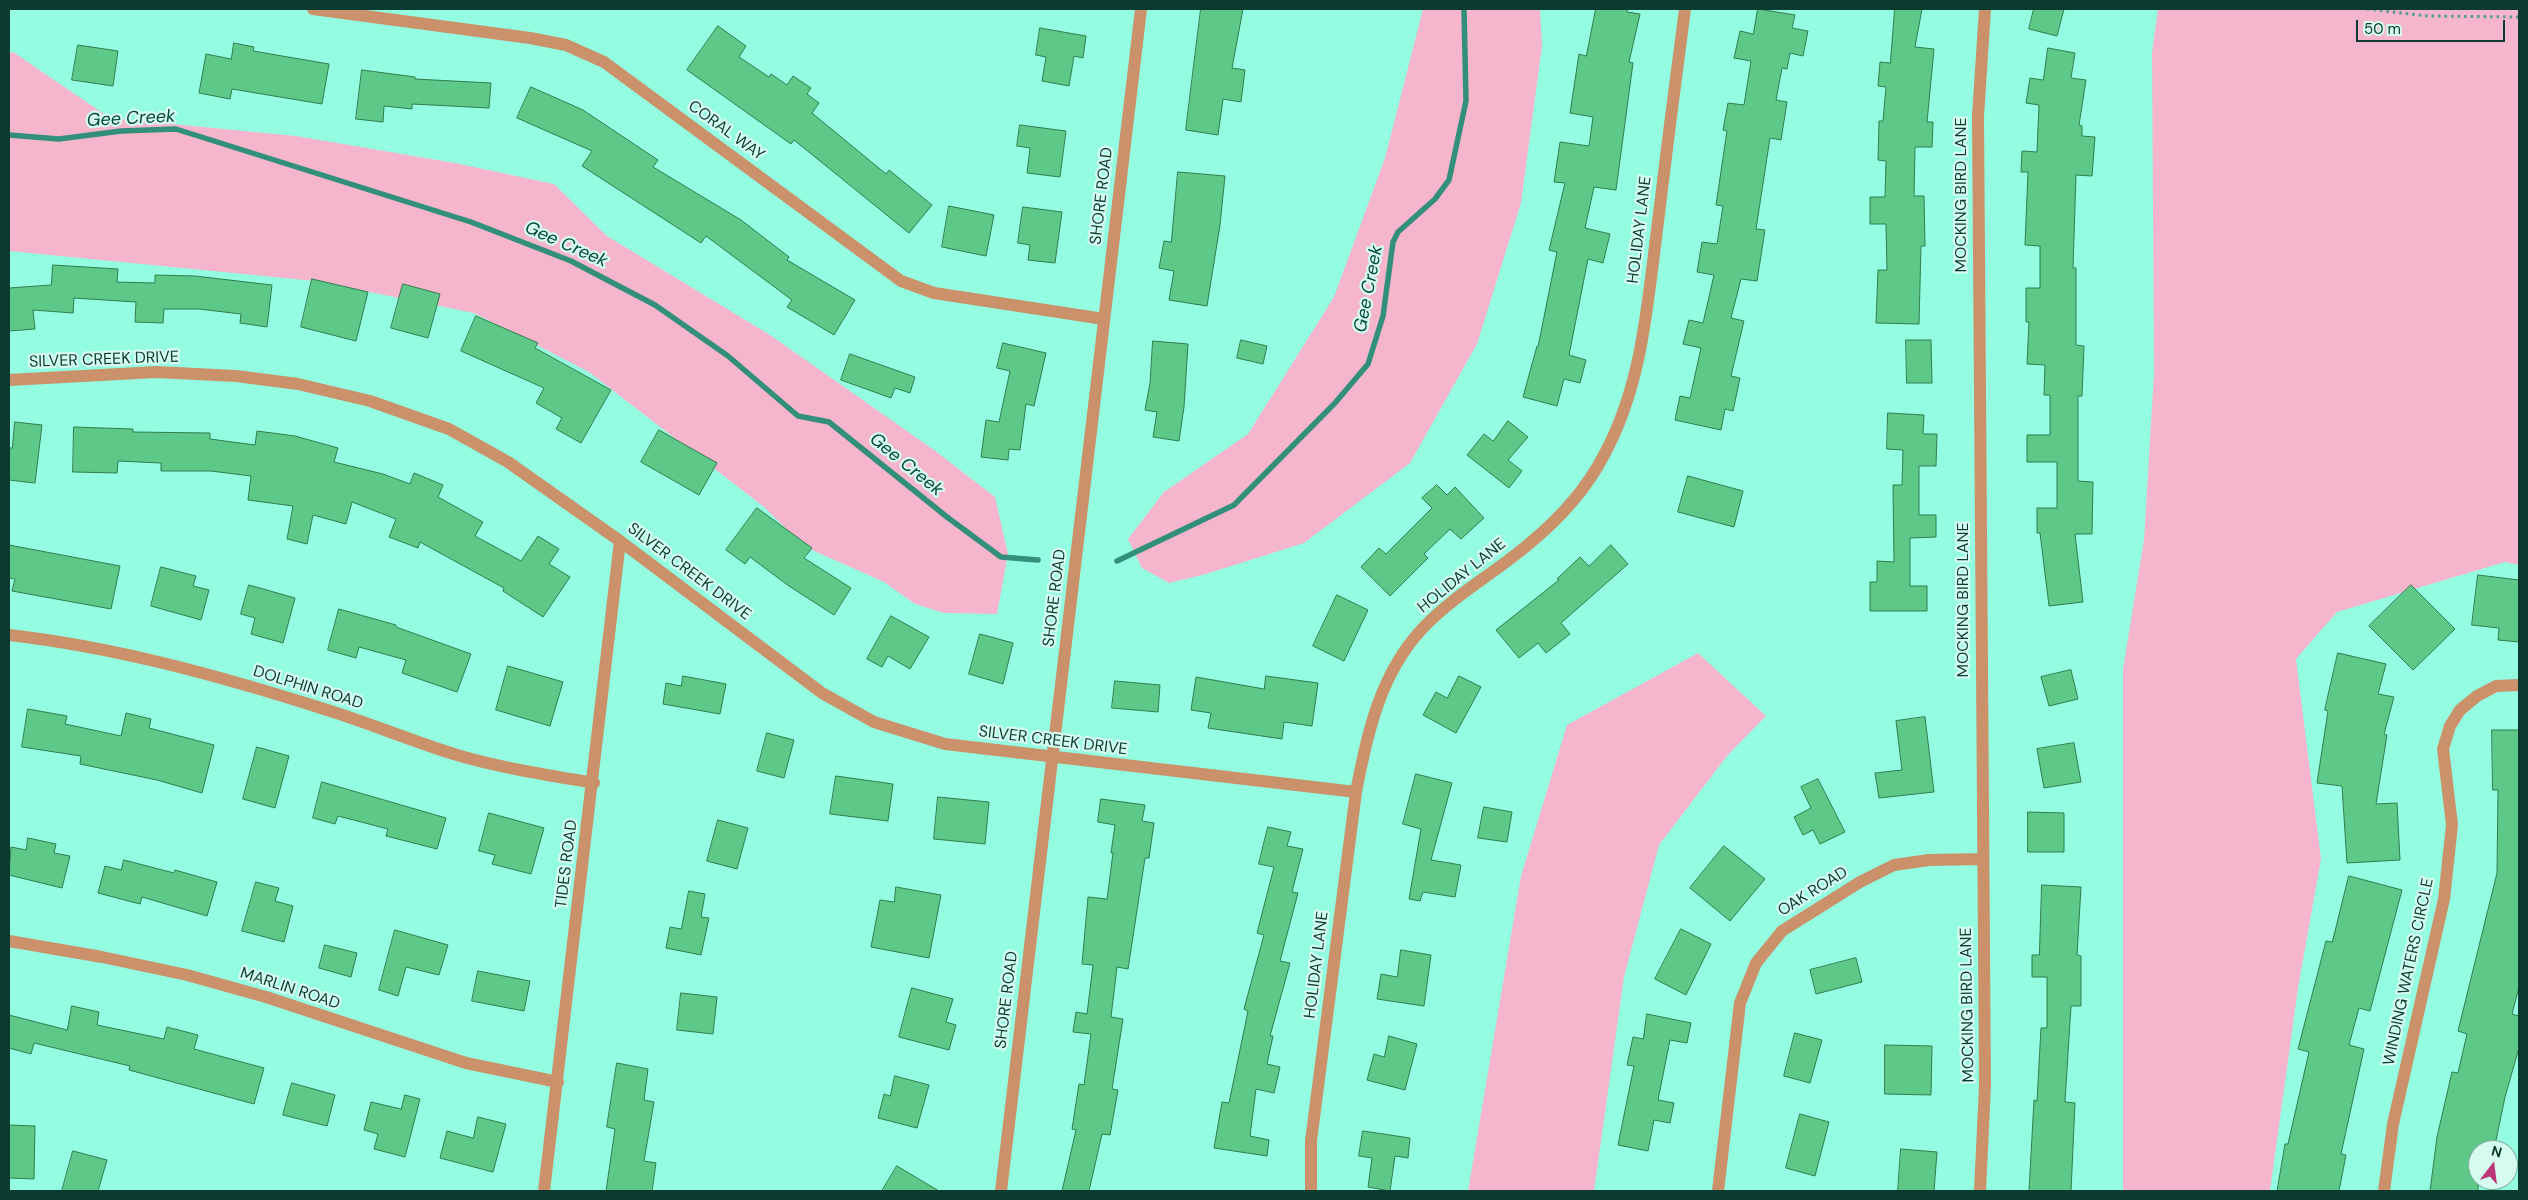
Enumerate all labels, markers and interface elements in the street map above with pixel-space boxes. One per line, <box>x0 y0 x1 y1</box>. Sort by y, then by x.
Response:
scale bar <box>2358 10 2507 42</box>
text: 50 m <box>2364 19 2401 39</box>
street label: CORAL WAY <box>684 97 768 165</box>
water label: Gee Creek <box>86 106 176 132</box>
street label: MOCKING BIRD LANE <box>1952 117 1972 273</box>
street label: SHORE ROAD <box>1086 146 1118 246</box>
street label: HOLIDAY LANE <box>1624 175 1656 285</box>
water label: Gee Creek <box>521 217 611 273</box>
water label: Gee Creek <box>1350 244 1388 334</box>
street label: SILVER CREEK DRIVE <box>29 348 179 372</box>
water label: Gee Creek <box>865 429 947 501</box>
street label: SILVER CREEK DRIVE <box>623 519 755 625</box>
street label: MOCKING BIRD LANE <box>1954 522 1974 678</box>
street label: HOLIDAY LANE <box>1414 535 1510 617</box>
street label: SHORE ROAD <box>1039 548 1071 648</box>
street label: DOLPHIN ROAD <box>251 662 365 714</box>
street label: SILVER CREEK DRIVE <box>978 722 1128 760</box>
street label: TIDES ROAD <box>552 819 582 909</box>
street label: OAK ROAD <box>1775 863 1851 921</box>
street label: WINDING WATERS CIRCLE <box>2380 877 2438 1067</box>
street label: HOLIDAY LANE <box>1301 910 1333 1020</box>
street label: MOCKING BIRD LANE <box>1957 927 1979 1083</box>
street label: SHORE ROAD <box>991 950 1023 1050</box>
street label: MARLIN ROAD <box>238 964 342 1014</box>
north arrow <box>2468 1140 2518 1190</box>
text: N <box>2489 1141 2504 1161</box>

